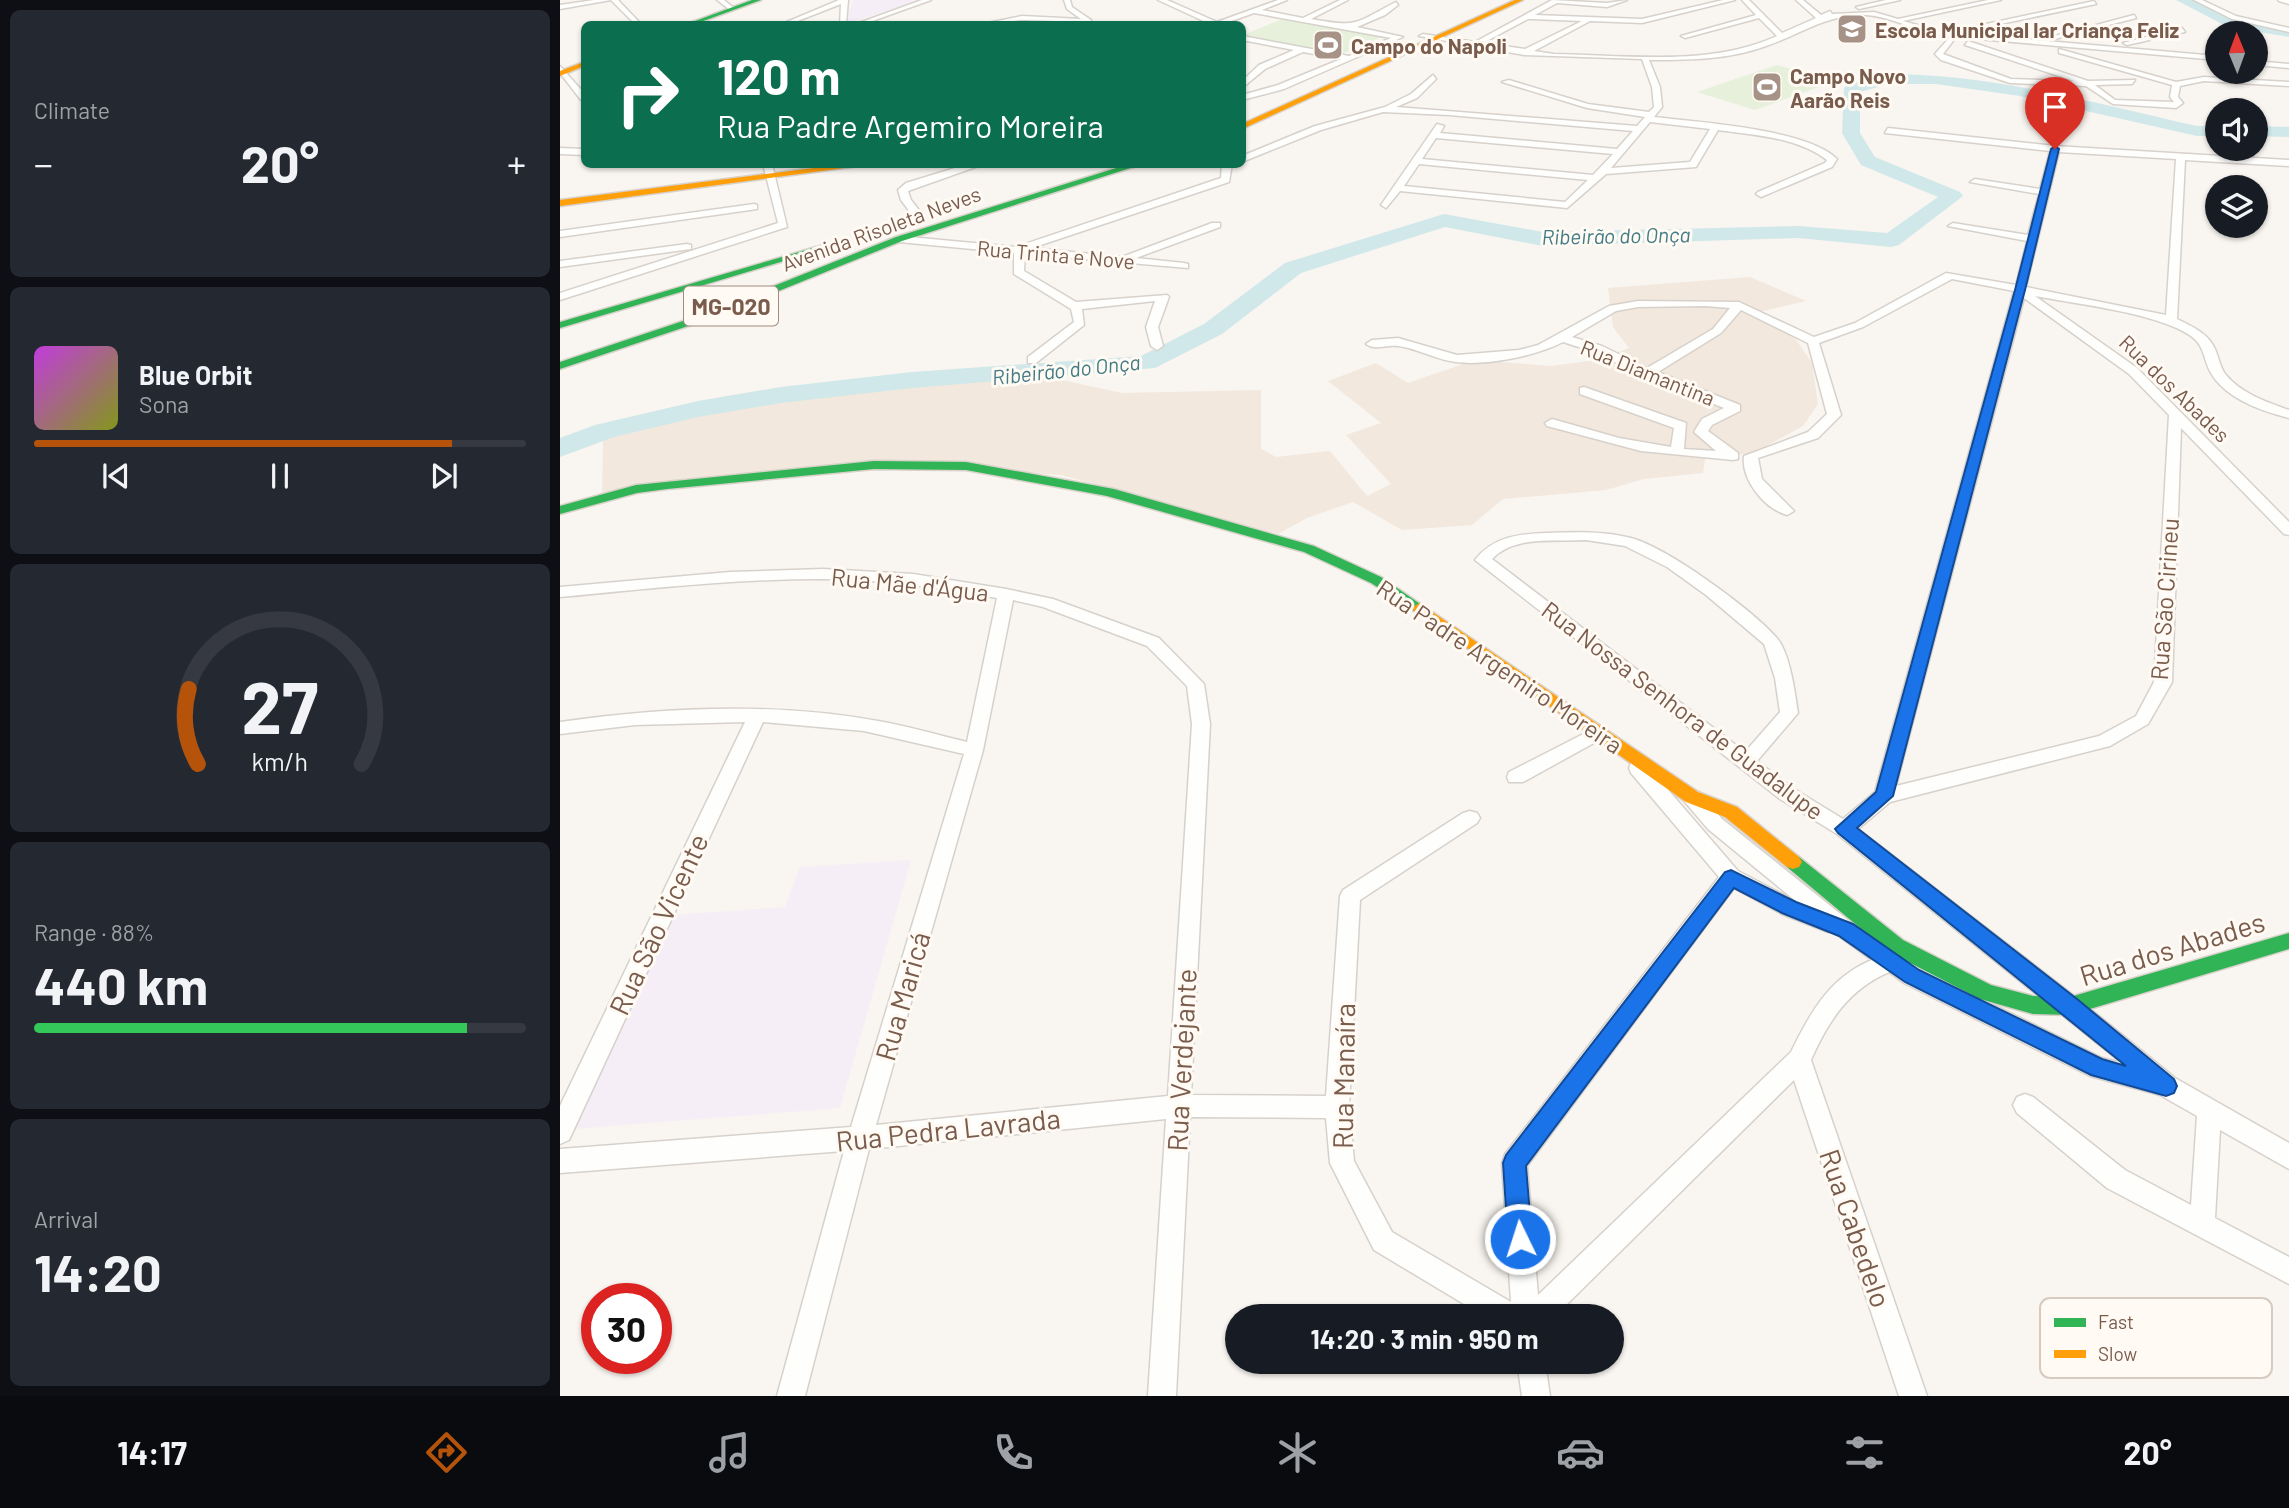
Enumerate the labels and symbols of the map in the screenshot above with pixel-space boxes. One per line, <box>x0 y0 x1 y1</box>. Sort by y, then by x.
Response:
school or university icon: Escola Municipal lar Criança Feliz <box>1835 12 1869 46</box>
place label: Escola Municipal lar Criança Feliz <box>1875 17 2180 42</box>
north arrow <box>2205 21 2268 84</box>
sports icon: Campo do Napoli <box>1311 28 1345 62</box>
place label: Campo do Napoli <box>1351 33 1507 58</box>
place label: Campo Novo Aarão Reis <box>1790 63 1906 112</box>
sports icon: Campo Novo Aarão Reis <box>1750 70 1784 104</box>
pin <box>2025 77 2085 149</box>
street label: Avenida Risoleta Neves <box>778 180 984 276</box>
water label: Ribeirão do Onça <box>1541 221 1691 249</box>
street label: Rua Trinta e Nove <box>976 235 1136 273</box>
road number: MG-020 <box>684 286 778 326</box>
street label: Rua dos Abades <box>2115 329 2235 447</box>
street label: Rua Diamantina <box>1577 334 1719 410</box>
water label: Ribeirão do Onça <box>991 349 1141 389</box>
street label: Rua São Cirineu <box>2144 517 2184 681</box>
street label: Rua Mãe d'Água <box>830 561 990 607</box>
street label: Rua Padre Argemiro Moreira <box>1372 573 1628 759</box>
street label: Rua Nossa Senhora de Guadalupe <box>1536 595 1830 825</box>
street label: Rua São Vicente <box>601 828 715 1020</box>
street label: Rua dos Abades <box>2075 904 2269 992</box>
street label: Rua Maricá <box>867 928 937 1064</box>
street label: Rua Verdejante <box>1159 968 1203 1152</box>
street label: Rua Manaíra <box>1325 1003 1361 1149</box>
street label: Rua Pedra Lavrada <box>834 1100 1062 1158</box>
street label: Rua Cabedelo <box>1813 1144 1899 1312</box>
position arrow <box>1483 1202 1557 1276</box>
speed limit sign: 30 <box>581 1283 672 1374</box>
legend <box>2040 1298 2272 1378</box>
text: Fast <box>2098 1310 2134 1333</box>
text: Slow <box>2098 1342 2137 1365</box>

